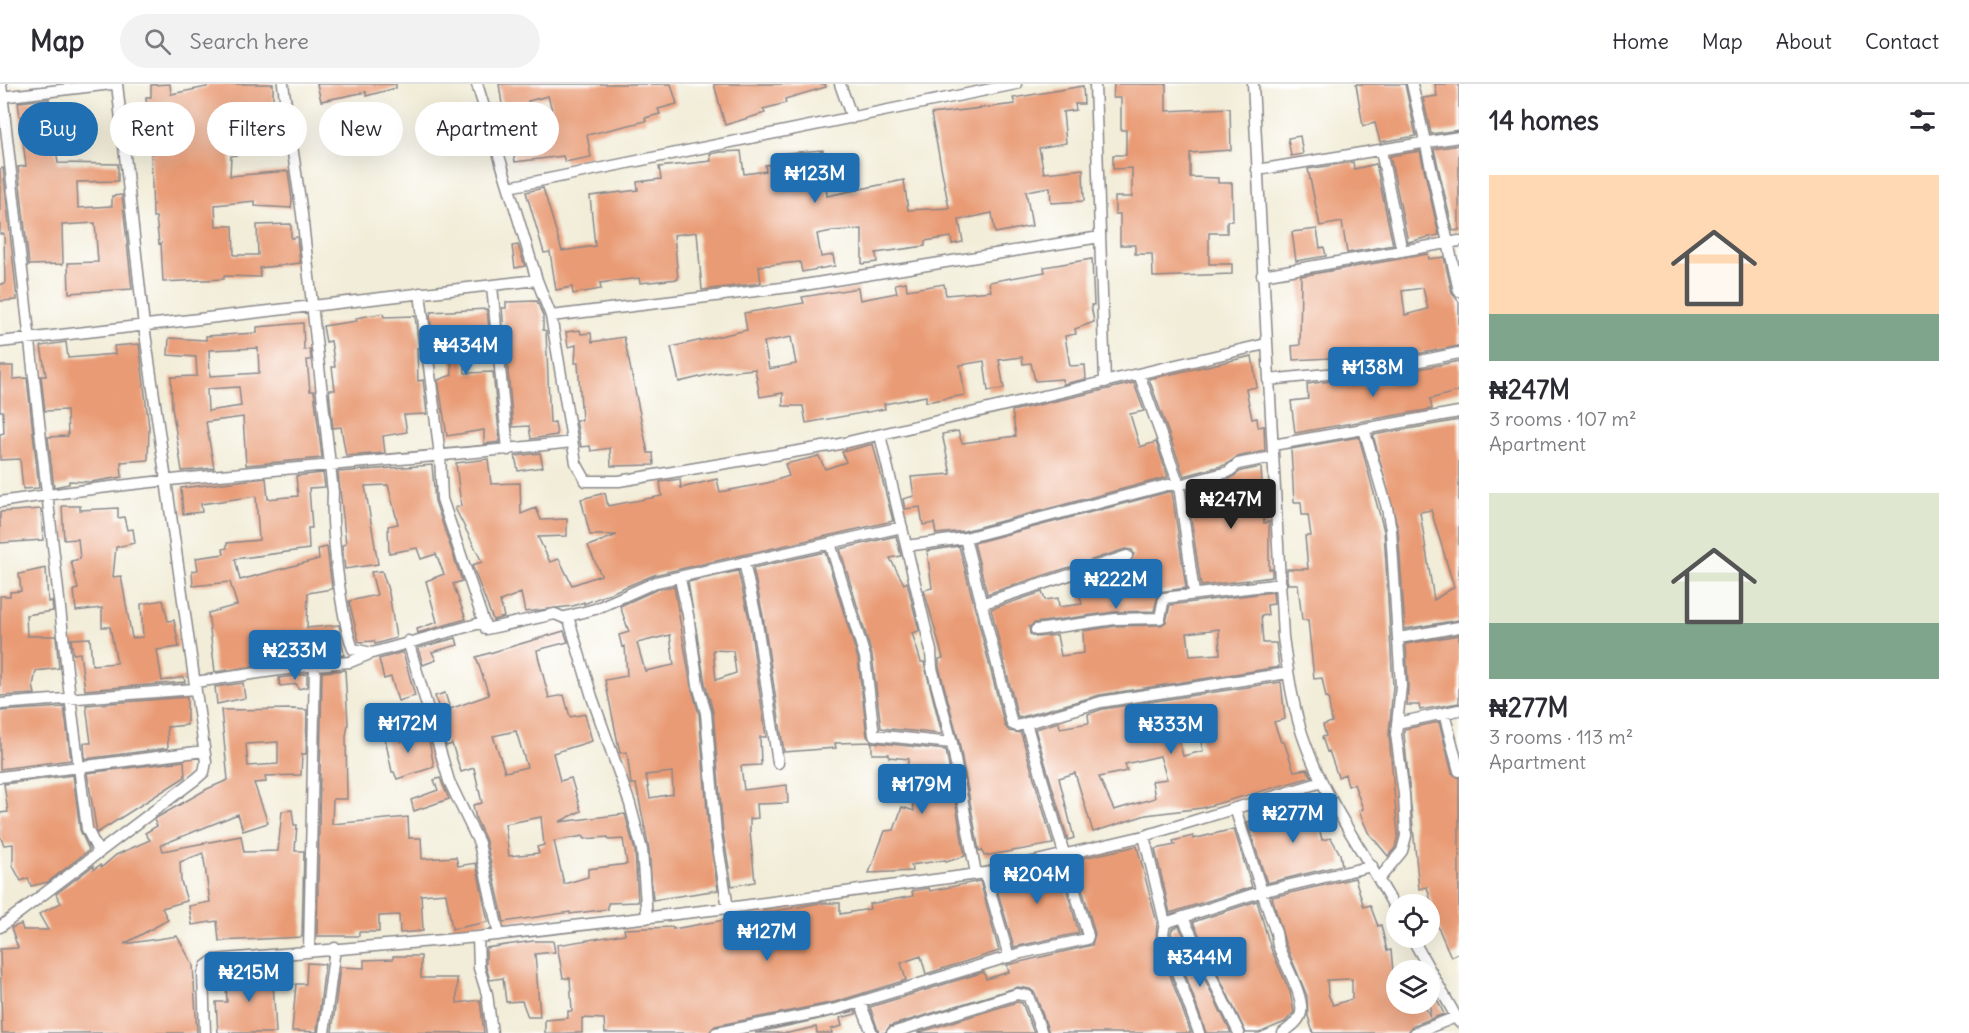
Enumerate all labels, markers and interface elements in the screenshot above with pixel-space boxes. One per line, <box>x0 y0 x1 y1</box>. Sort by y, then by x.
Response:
search box <box>120 14 540 68</box>
text: Map <box>30 23 84 59</box>
icon: search <box>141 25 174 58</box>
text: Search here <box>189 27 309 55</box>
text: Home <box>1612 28 1669 55</box>
text: Map <box>1702 28 1743 55</box>
text: About <box>1776 28 1832 55</box>
text: Contact <box>1865 28 1939 55</box>
chip: Buy <box>18 102 98 156</box>
chip: Rent <box>110 102 195 156</box>
chip: Filters <box>207 102 307 156</box>
chip: New <box>319 102 403 156</box>
chip: Apartment <box>415 102 559 156</box>
text: 14 homes <box>1489 104 1599 137</box>
icon: filters <box>1906 104 1939 137</box>
pin: ₦123M <box>773 153 857 204</box>
text: ₦123M <box>785 160 845 185</box>
icon: home <box>1660 214 1768 322</box>
pin: ₦434M <box>424 325 508 376</box>
text: ₦434M <box>433 332 499 357</box>
pin: ₦138M <box>1331 347 1415 398</box>
text: ₦138M <box>1342 354 1404 379</box>
text: ₦247M <box>1489 373 1570 406</box>
text: 3 rooms · 107 m² <box>1489 406 1637 431</box>
text: Apartment <box>1489 431 1586 456</box>
pin: ₦247M <box>1189 479 1273 530</box>
text: ₦247M <box>1200 486 1262 511</box>
icon: home <box>1660 532 1768 640</box>
pin: ₦222M <box>1074 559 1158 610</box>
text: ₦222M <box>1084 566 1148 591</box>
pin: ₦233M <box>253 630 337 681</box>
text: ₦233M <box>263 637 327 662</box>
text: ₦277M <box>1489 691 1569 724</box>
pin: ₦172M <box>366 703 450 754</box>
pin: ₦333M <box>1129 704 1213 755</box>
text: ₦172M <box>378 710 438 735</box>
text: ₦333M <box>1139 711 1203 736</box>
text: 3 rooms · 113 m² <box>1489 724 1633 749</box>
text: Apartment <box>1489 749 1586 774</box>
pin: ₦179M <box>880 764 964 815</box>
text: ₦179M <box>892 771 952 796</box>
pin: ₦277M <box>1251 793 1335 844</box>
text: ₦277M <box>1262 800 1324 825</box>
pin: ₦204M <box>995 854 1079 905</box>
text: ₦204M <box>1004 861 1070 886</box>
map controls <box>1386 894 1440 1014</box>
button: locate <box>1386 894 1440 948</box>
pin: ₦127M <box>725 911 809 962</box>
text: ₦127M <box>737 918 797 943</box>
pin: ₦344M <box>1158 937 1242 988</box>
text: ₦344M <box>1167 944 1233 969</box>
pin: ₦215M <box>207 952 291 1003</box>
text: ₦215M <box>218 959 280 984</box>
button: layers <box>1386 960 1440 1014</box>

